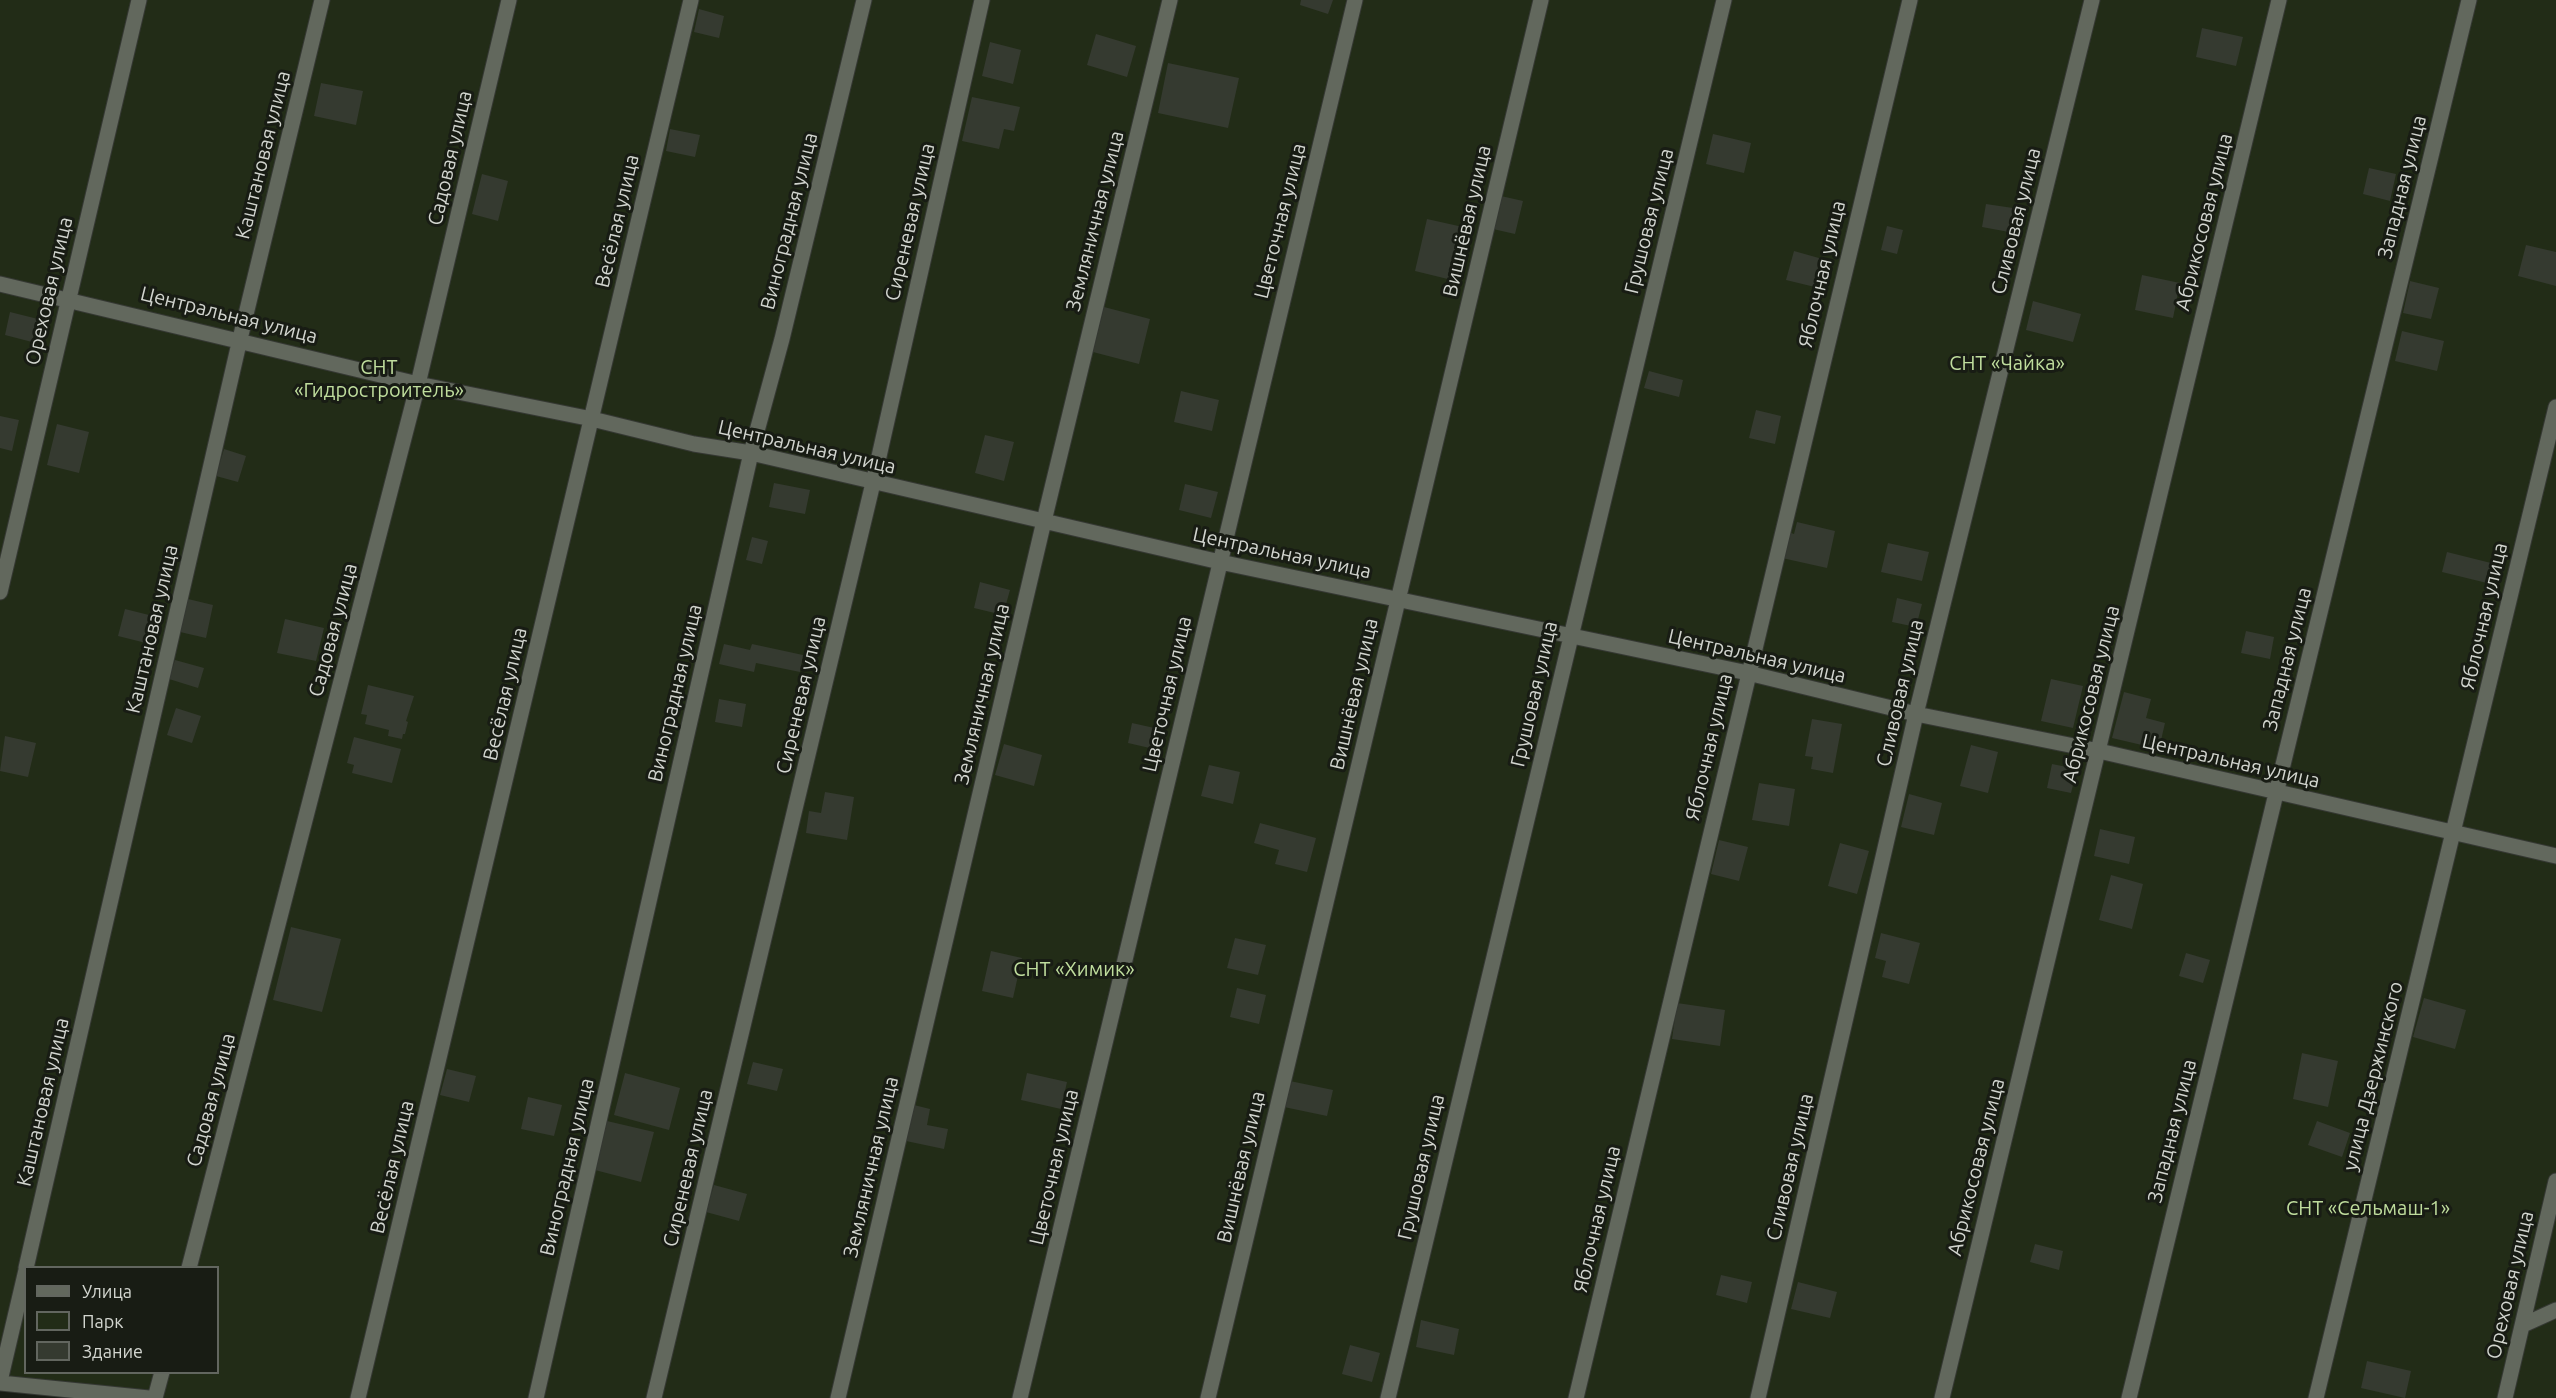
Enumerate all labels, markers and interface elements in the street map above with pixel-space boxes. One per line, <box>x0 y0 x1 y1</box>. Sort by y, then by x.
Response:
street label: Каштановая улица <box>230 68 296 242</box>
street label: Садовая улица <box>423 88 477 228</box>
street label: Западная улица <box>2373 113 2431 261</box>
street label: Земляничная улица <box>1061 128 1129 314</box>
street label: Виноградная улица <box>755 130 823 312</box>
street label: Абрикосовая улица <box>2170 131 2238 313</box>
street label: Сиреневая улица <box>880 141 940 303</box>
street label: Цветочная улица <box>1249 141 1311 301</box>
street label: Вишнёвая улица <box>1438 143 1496 299</box>
street label: Сливовая улица <box>1986 145 2046 297</box>
street label: Грушовая улица <box>1619 146 1679 296</box>
street label: Весёлая улица <box>590 152 644 290</box>
street label: Яблочная улица <box>1793 198 1851 350</box>
street label: Ореховая улица <box>20 215 78 367</box>
street label: Центральная улица <box>138 281 320 349</box>
park label: СНТ «Чайка» <box>1949 351 2065 375</box>
park label: СНТ «Гидростроитель» <box>294 355 464 402</box>
street label: Центральная улица <box>716 415 898 479</box>
street label: Центральная улица <box>1191 522 1373 584</box>
street label: Яблочная улица <box>2455 540 2513 692</box>
street label: Каштановая улица <box>121 542 183 716</box>
street label: Садовая улица <box>304 561 362 699</box>
street label: Западная улица <box>2258 585 2316 733</box>
street label: Земляничная улица <box>949 601 1015 787</box>
street label: Виноградная улица <box>643 602 707 784</box>
street label: Абрикосовая улица <box>2057 603 2125 785</box>
street label: Сиреневая улица <box>771 614 831 776</box>
street label: Цветочная улица <box>1137 614 1197 774</box>
street label: Вишнёвая улица <box>1325 616 1383 772</box>
street label: Сливовая улица <box>1871 617 1929 769</box>
street label: Грушовая улица <box>1506 619 1562 769</box>
street label: Центральная улица <box>1666 624 1848 688</box>
street label: Весёлая улица <box>478 625 532 763</box>
street label: Яблочная улица <box>1680 671 1738 823</box>
street label: Центральная улица <box>2140 729 2322 793</box>
park label: СНТ «Химик» <box>1013 957 1135 981</box>
street label: улица Дзержинского <box>2338 979 2408 1173</box>
street label: Каштановая улица <box>12 1015 74 1189</box>
street label: Садовая улица <box>182 1031 240 1169</box>
street label: Западная улица <box>2143 1057 2201 1205</box>
street label: Земляничная улица <box>838 1074 904 1260</box>
street label: Виноградная улица <box>535 1076 599 1258</box>
street label: Абрикосовая улица <box>1942 1076 2010 1258</box>
street label: Сиреневая улица <box>658 1087 718 1249</box>
street label: Цветочная улица <box>1024 1087 1084 1247</box>
street label: Вишнёвая улица <box>1212 1089 1270 1245</box>
street label: Сливовая улица <box>1761 1091 1819 1243</box>
street label: Грушовая улица <box>1393 1092 1449 1242</box>
street label: Весёлая улица <box>365 1098 419 1236</box>
street label: Яблочная улица <box>1568 1143 1626 1295</box>
park label: СНТ «Сельмаш-1» <box>2286 1196 2450 1220</box>
street label: Ореховая улица <box>2481 1209 2539 1361</box>
legend <box>24 1266 219 1374</box>
text: Улица <box>82 1281 132 1301</box>
text: Парк <box>82 1311 123 1331</box>
text: Здание <box>82 1341 143 1361</box>

